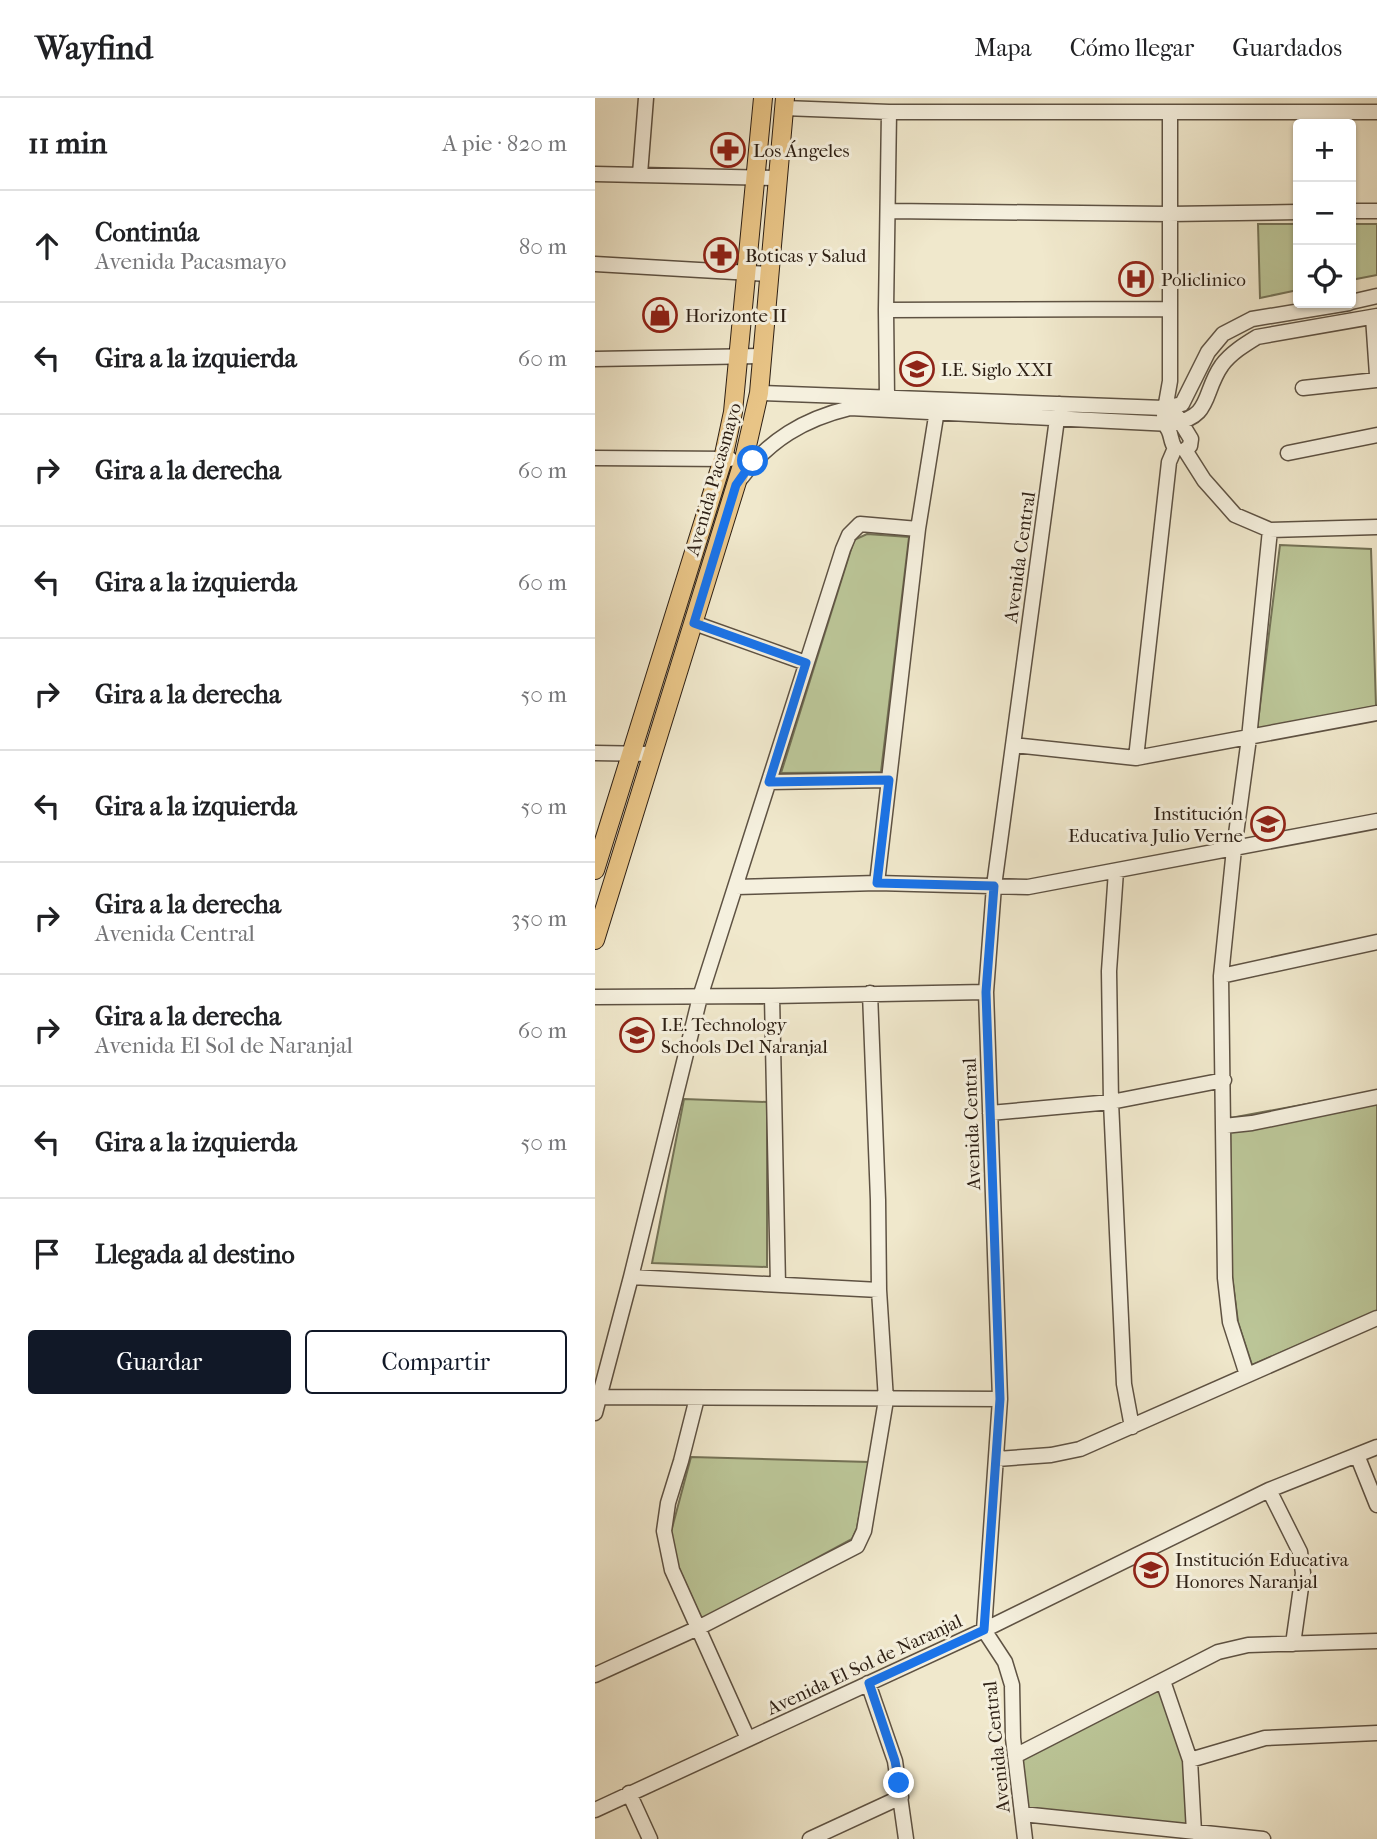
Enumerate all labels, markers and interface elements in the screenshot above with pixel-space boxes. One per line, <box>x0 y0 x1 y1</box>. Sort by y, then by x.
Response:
text: Wayfind <box>35 29 153 68</box>
text: Mapa <box>974 34 1032 62</box>
text: Cómo llegar <box>1070 34 1194 62</box>
text: Guardados <box>1232 34 1342 62</box>
map controls <box>1293 119 1356 308</box>
button: + <box>1293 119 1356 182</box>
text: 11 min <box>28 126 107 161</box>
text: A pie · 820 m <box>442 130 567 157</box>
pharmacy icon: Los Ángeles <box>709 131 747 169</box>
place label: Los Ángeles <box>753 140 850 162</box>
button: − <box>1293 182 1356 245</box>
text: Continúa <box>95 217 199 248</box>
icon: ahead <box>28 227 66 265</box>
text: 80 m <box>519 233 567 260</box>
pharmacy icon: Boticas y Salud <box>702 236 740 274</box>
place label: Boticas y Salud <box>745 245 867 267</box>
button: locate <box>1293 245 1356 308</box>
text: Avenida Pacasmayo <box>95 248 286 275</box>
hospital icon: Policlinico <box>1117 260 1155 298</box>
place label: Policlinico <box>1161 269 1246 291</box>
shop icon: Horizonte II <box>641 296 679 334</box>
place label: Horizonte II <box>685 305 787 327</box>
icon: left <box>28 339 66 377</box>
text: Gira a la izquierda <box>95 343 297 374</box>
text: 60 m <box>518 345 567 372</box>
school or university icon: I.E. Siglo XXI <box>898 350 936 388</box>
place label: I.E. Siglo XXI <box>941 359 1053 381</box>
street label: Avenida Pacasmayo <box>681 400 746 559</box>
route start <box>737 445 768 476</box>
icon: right <box>28 451 66 489</box>
text: Gira a la derecha <box>95 455 281 486</box>
text: 60 m <box>518 457 567 484</box>
street label: Avenida Central <box>1000 490 1040 625</box>
icon: left <box>28 563 66 601</box>
text: Gira a la izquierda <box>95 567 297 598</box>
text: 60 m <box>518 569 567 596</box>
icon: right <box>28 675 66 713</box>
text: Gira a la derecha <box>95 679 281 710</box>
text: 50 m <box>520 681 567 708</box>
icon: left <box>28 787 66 825</box>
text: Gira a la izquierda <box>95 791 297 822</box>
text: 50 m <box>520 793 567 820</box>
place label: Institución Educativa Julio Verne <box>1068 803 1243 847</box>
school or university icon: Institución Educativa Julio Verne <box>1249 805 1287 843</box>
text: Gira a la derecha <box>95 889 281 920</box>
icon: right <box>28 899 66 937</box>
text: 350 m <box>511 905 567 932</box>
text: Avenida Central <box>95 920 255 947</box>
text: Gira a la derecha <box>95 1001 281 1032</box>
icon: right <box>28 1011 66 1049</box>
place label: I.E. Technology Schools Del Naranjal <box>661 1014 828 1058</box>
school or university icon: I.E. Technology Schools Del Naranjal <box>618 1016 656 1054</box>
text: 60 m <box>518 1017 567 1044</box>
text: Avenida El Sol de Naranjal <box>95 1032 353 1059</box>
street label: Avenida Central <box>959 1058 985 1191</box>
icon: left <box>28 1123 66 1161</box>
text: Gira a la izquierda <box>95 1127 297 1158</box>
text: 50 m <box>520 1129 567 1156</box>
icon: arrive <box>28 1235 66 1273</box>
text: Llegada al destino <box>95 1239 295 1270</box>
button: Guardar <box>28 1330 291 1394</box>
button: Compartir <box>305 1330 567 1394</box>
place label: Institución Educativa Honores Naranjal <box>1175 1549 1349 1593</box>
school or university icon: Institución Educativa Honores Naranjal <box>1132 1551 1170 1589</box>
street label: Avenida El Sol de Naranjal <box>762 1610 966 1720</box>
street label: Avenida Central <box>979 1680 1015 1815</box>
route end <box>883 1767 914 1798</box>

